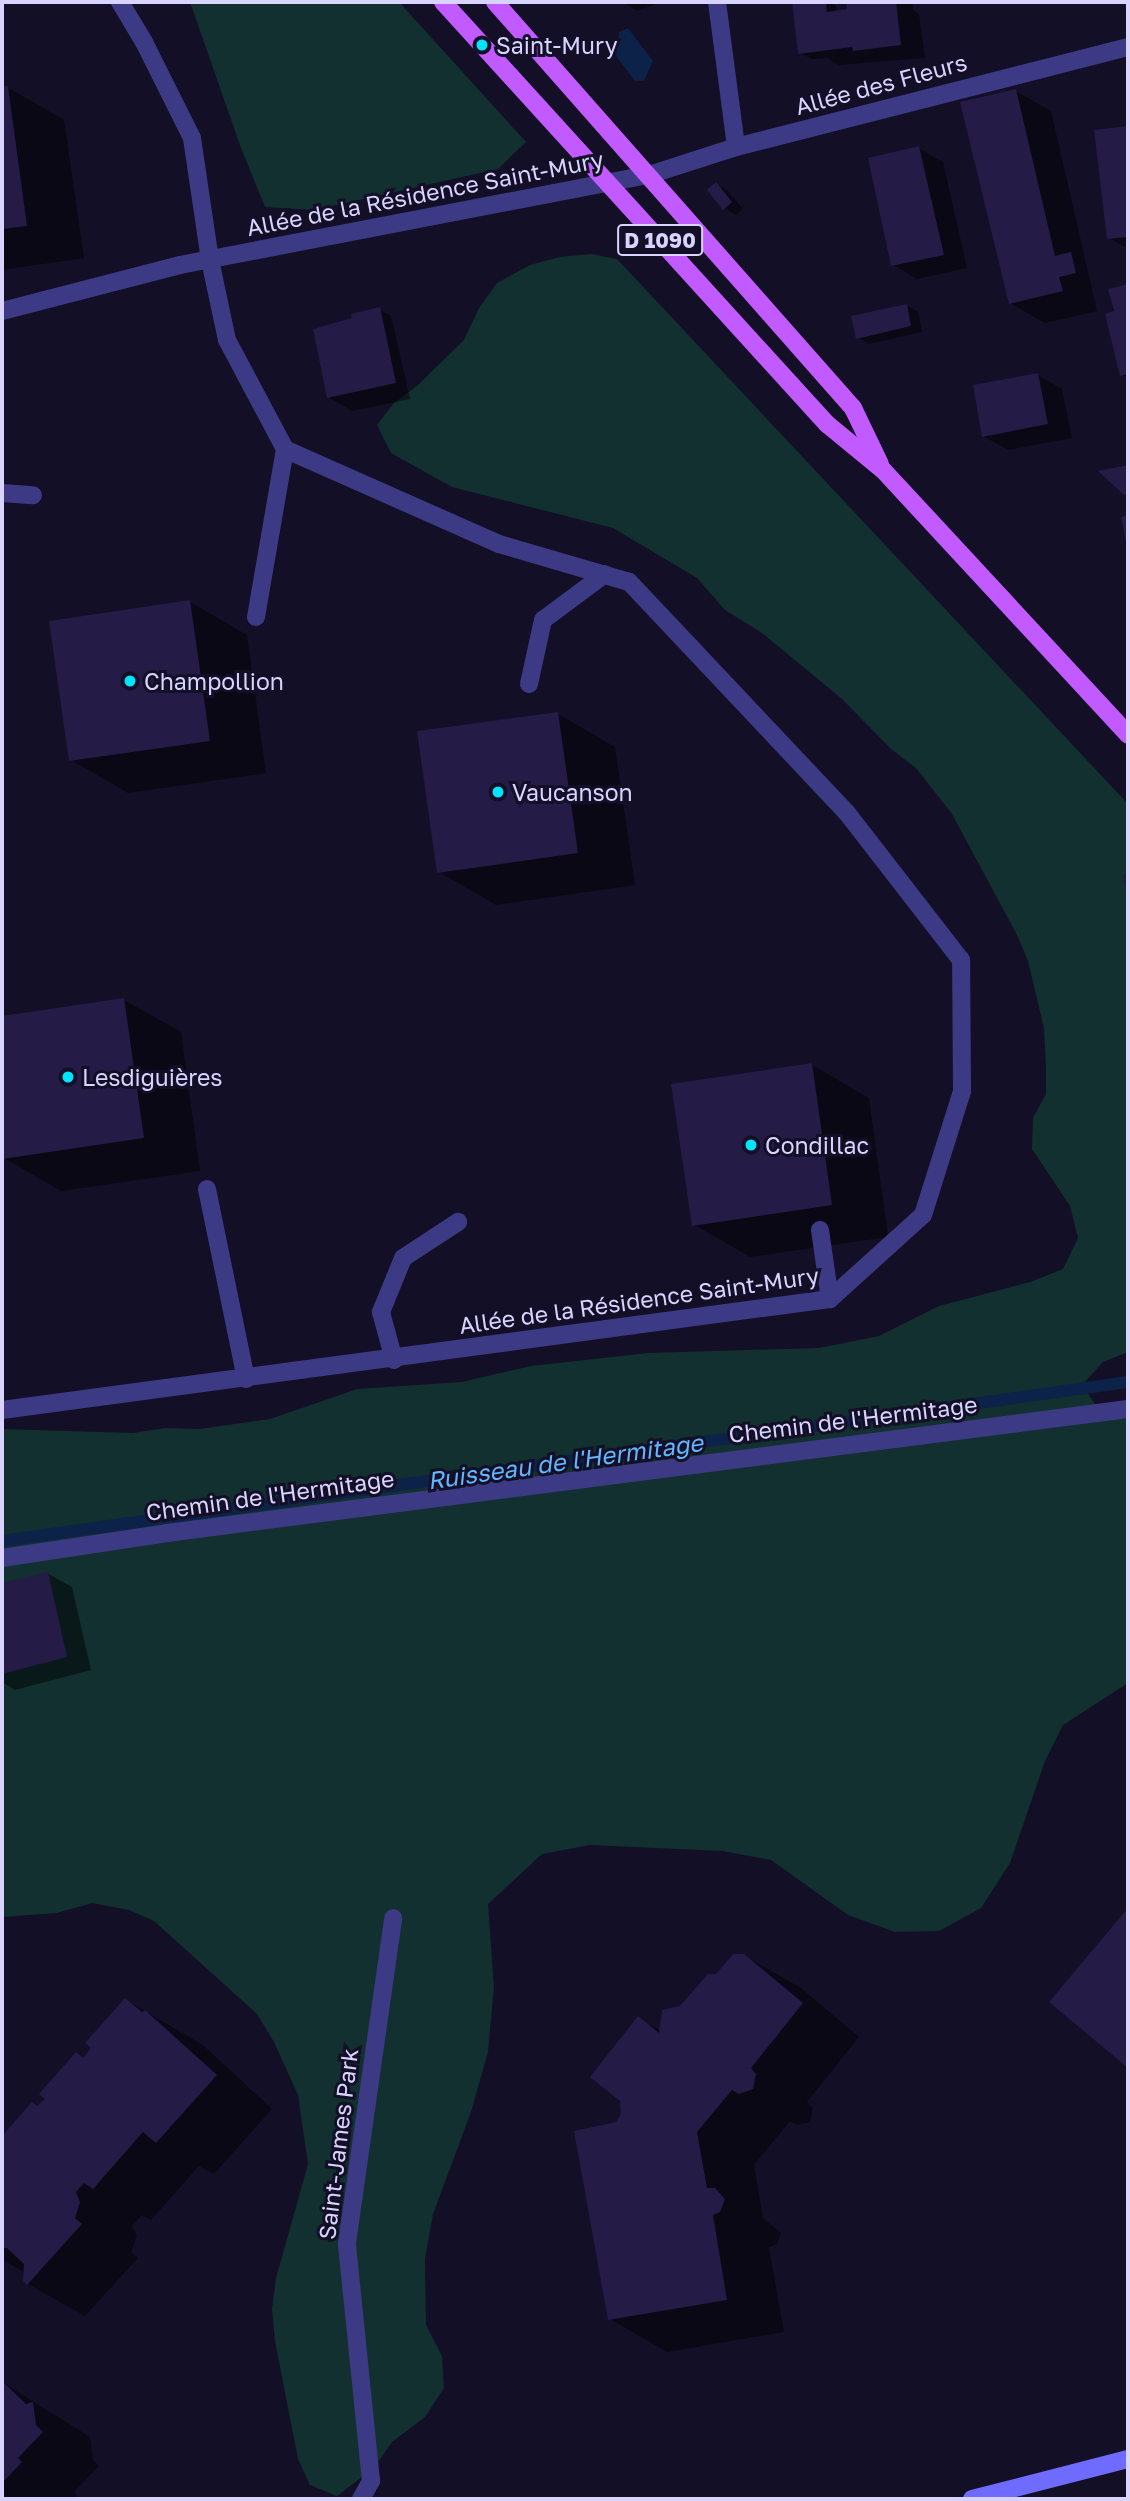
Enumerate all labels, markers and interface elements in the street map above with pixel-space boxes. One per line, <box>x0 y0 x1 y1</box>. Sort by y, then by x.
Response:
place label: Saint-Mury <box>496 31 618 59</box>
marker: Saint-Mury <box>474 37 490 53</box>
street label: Allée des Fleurs <box>792 48 970 120</box>
street label: Allée de la Résidence Saint-Mury <box>244 145 606 241</box>
road number: D 1090 <box>616 222 704 258</box>
place label: Champollion <box>144 667 284 695</box>
marker: Champollion <box>122 673 138 689</box>
place label: Vaucanson <box>512 778 633 806</box>
marker: Vaucanson <box>490 784 506 800</box>
place label: Lesdiguières <box>82 1063 223 1091</box>
marker: Lesdiguières <box>60 1069 76 1085</box>
place label: Condillac <box>765 1131 869 1159</box>
marker: Condillac <box>743 1137 759 1153</box>
street label: Allée de la Résidence Saint-Mury <box>457 1261 821 1339</box>
street label: Chemin de l'Hermitage <box>727 1390 979 1448</box>
water label: Ruisseau de l'Hermitage <box>425 1427 705 1495</box>
street label: Chemin de l'Hermitage <box>144 1464 396 1526</box>
street label: Saint-James Park <box>313 2047 363 2241</box>

